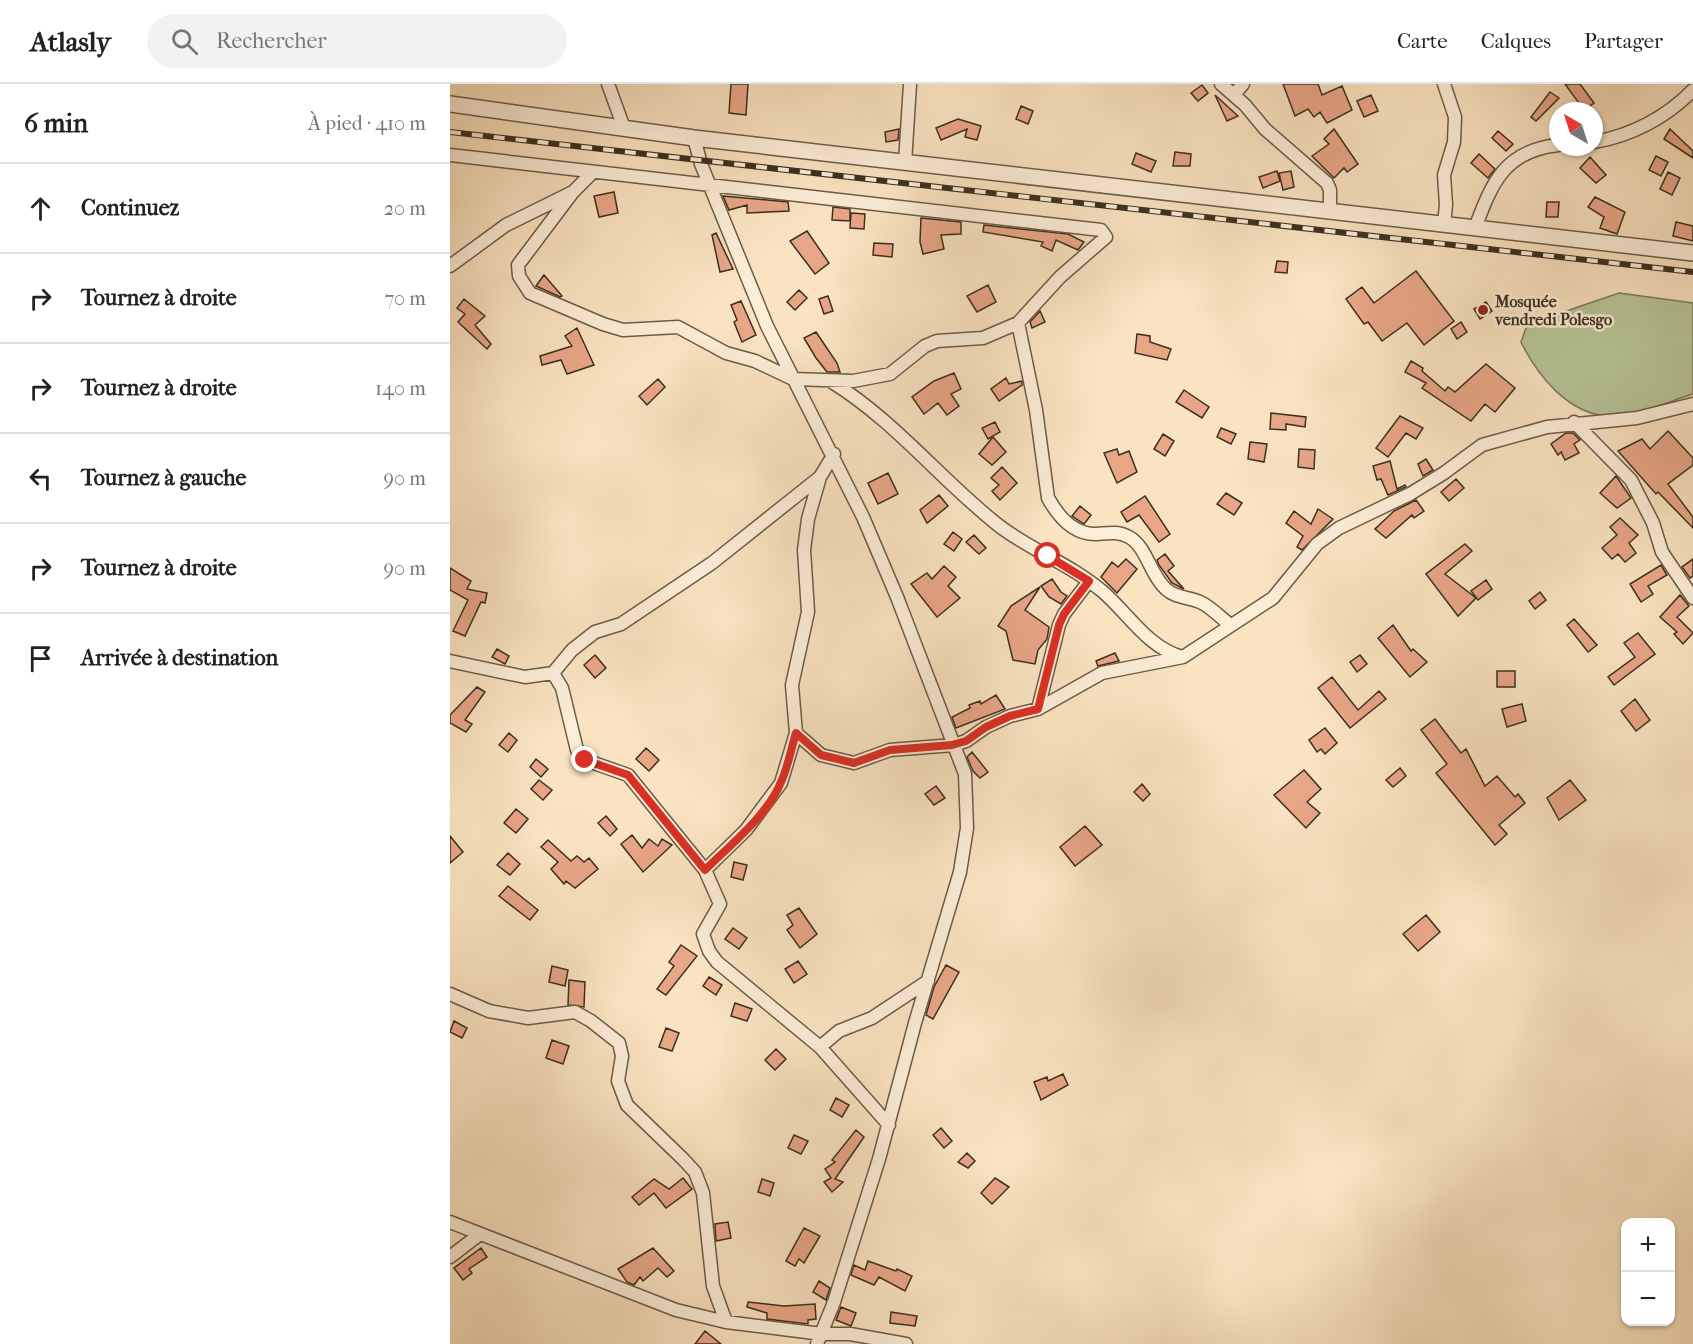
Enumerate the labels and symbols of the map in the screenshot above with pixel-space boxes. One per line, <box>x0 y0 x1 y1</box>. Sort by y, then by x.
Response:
north arrow <box>1549 102 1603 156</box>
place label: Mosquée vendredi Polesgo <box>1494 292 1612 330</box>
marker: Mosquée vendredi Polesgo <box>1476 303 1490 317</box>
route start <box>1034 542 1060 568</box>
route end <box>571 746 597 772</box>

